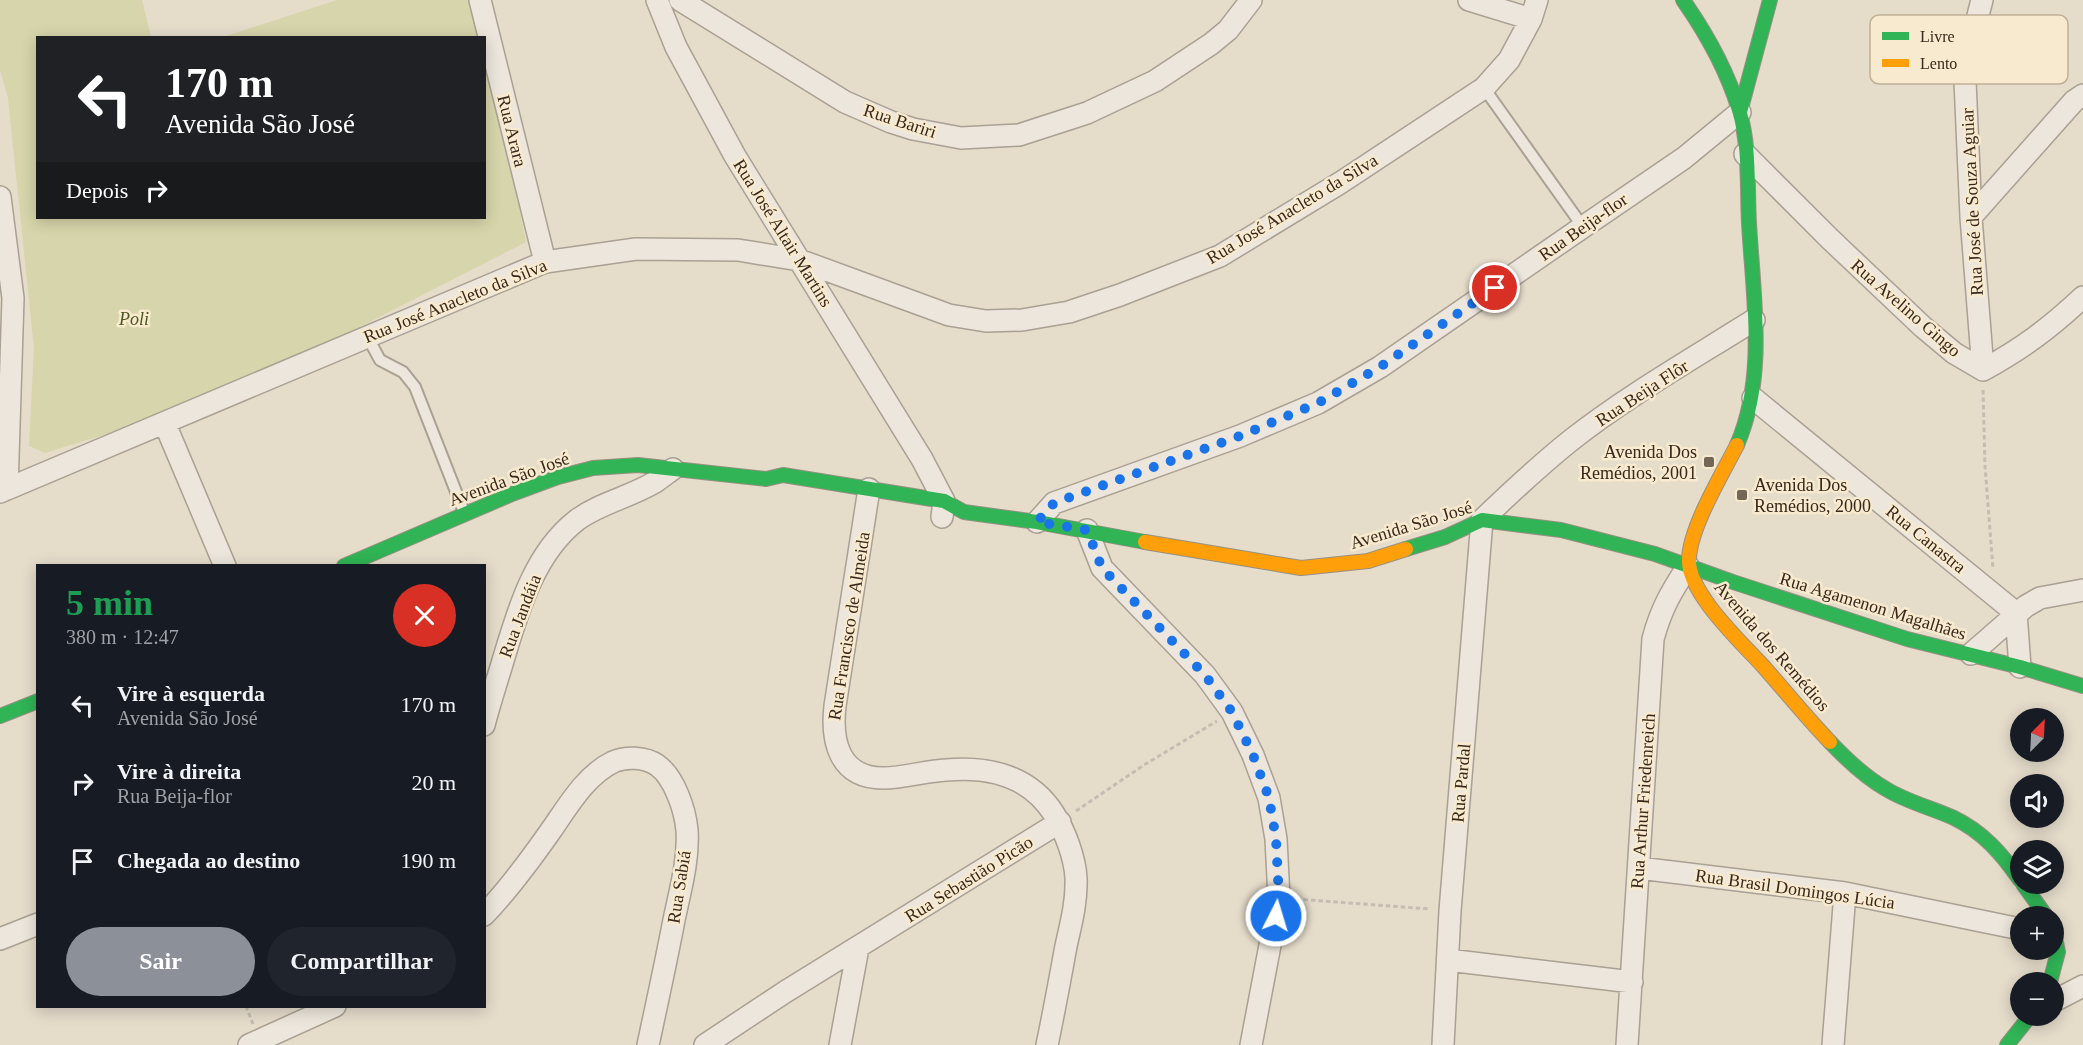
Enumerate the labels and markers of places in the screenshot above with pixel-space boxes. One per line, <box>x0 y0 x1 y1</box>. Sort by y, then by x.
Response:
pin <box>1469 262 1520 313</box>
place label: Avenida Dos Remédios, 2001 <box>1580 442 1697 483</box>
marker: Avenida Dos Remédios, 2001 <box>1702 455 1716 469</box>
place label: Avenida Dos Remédios, 2000 <box>1754 475 1871 516</box>
marker: Avenida Dos Remédios, 2000 <box>1735 488 1749 502</box>

